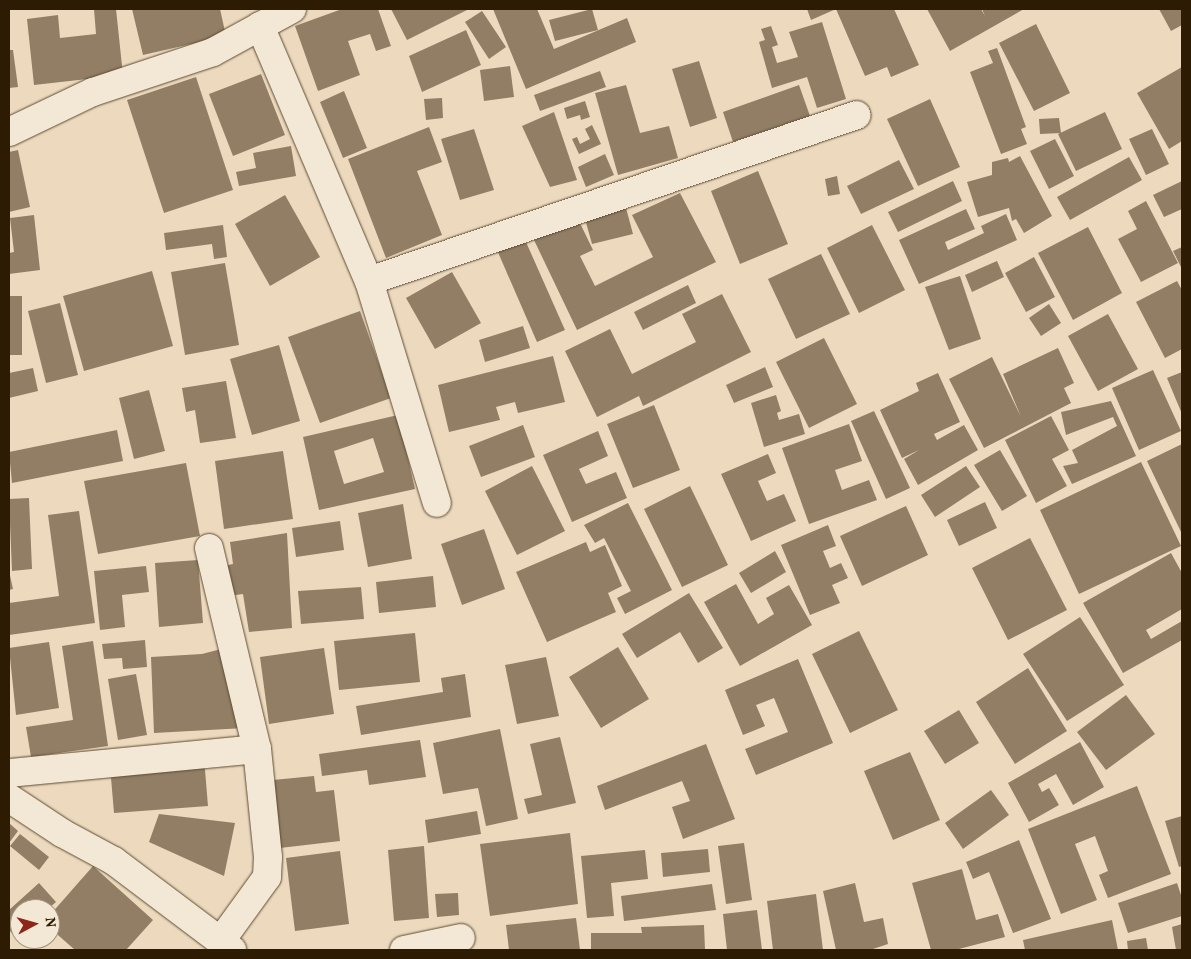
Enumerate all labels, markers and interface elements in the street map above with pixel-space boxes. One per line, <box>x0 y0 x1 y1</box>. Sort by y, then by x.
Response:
north arrow <box>10 899 60 949</box>
text: N <box>39 916 59 929</box>

